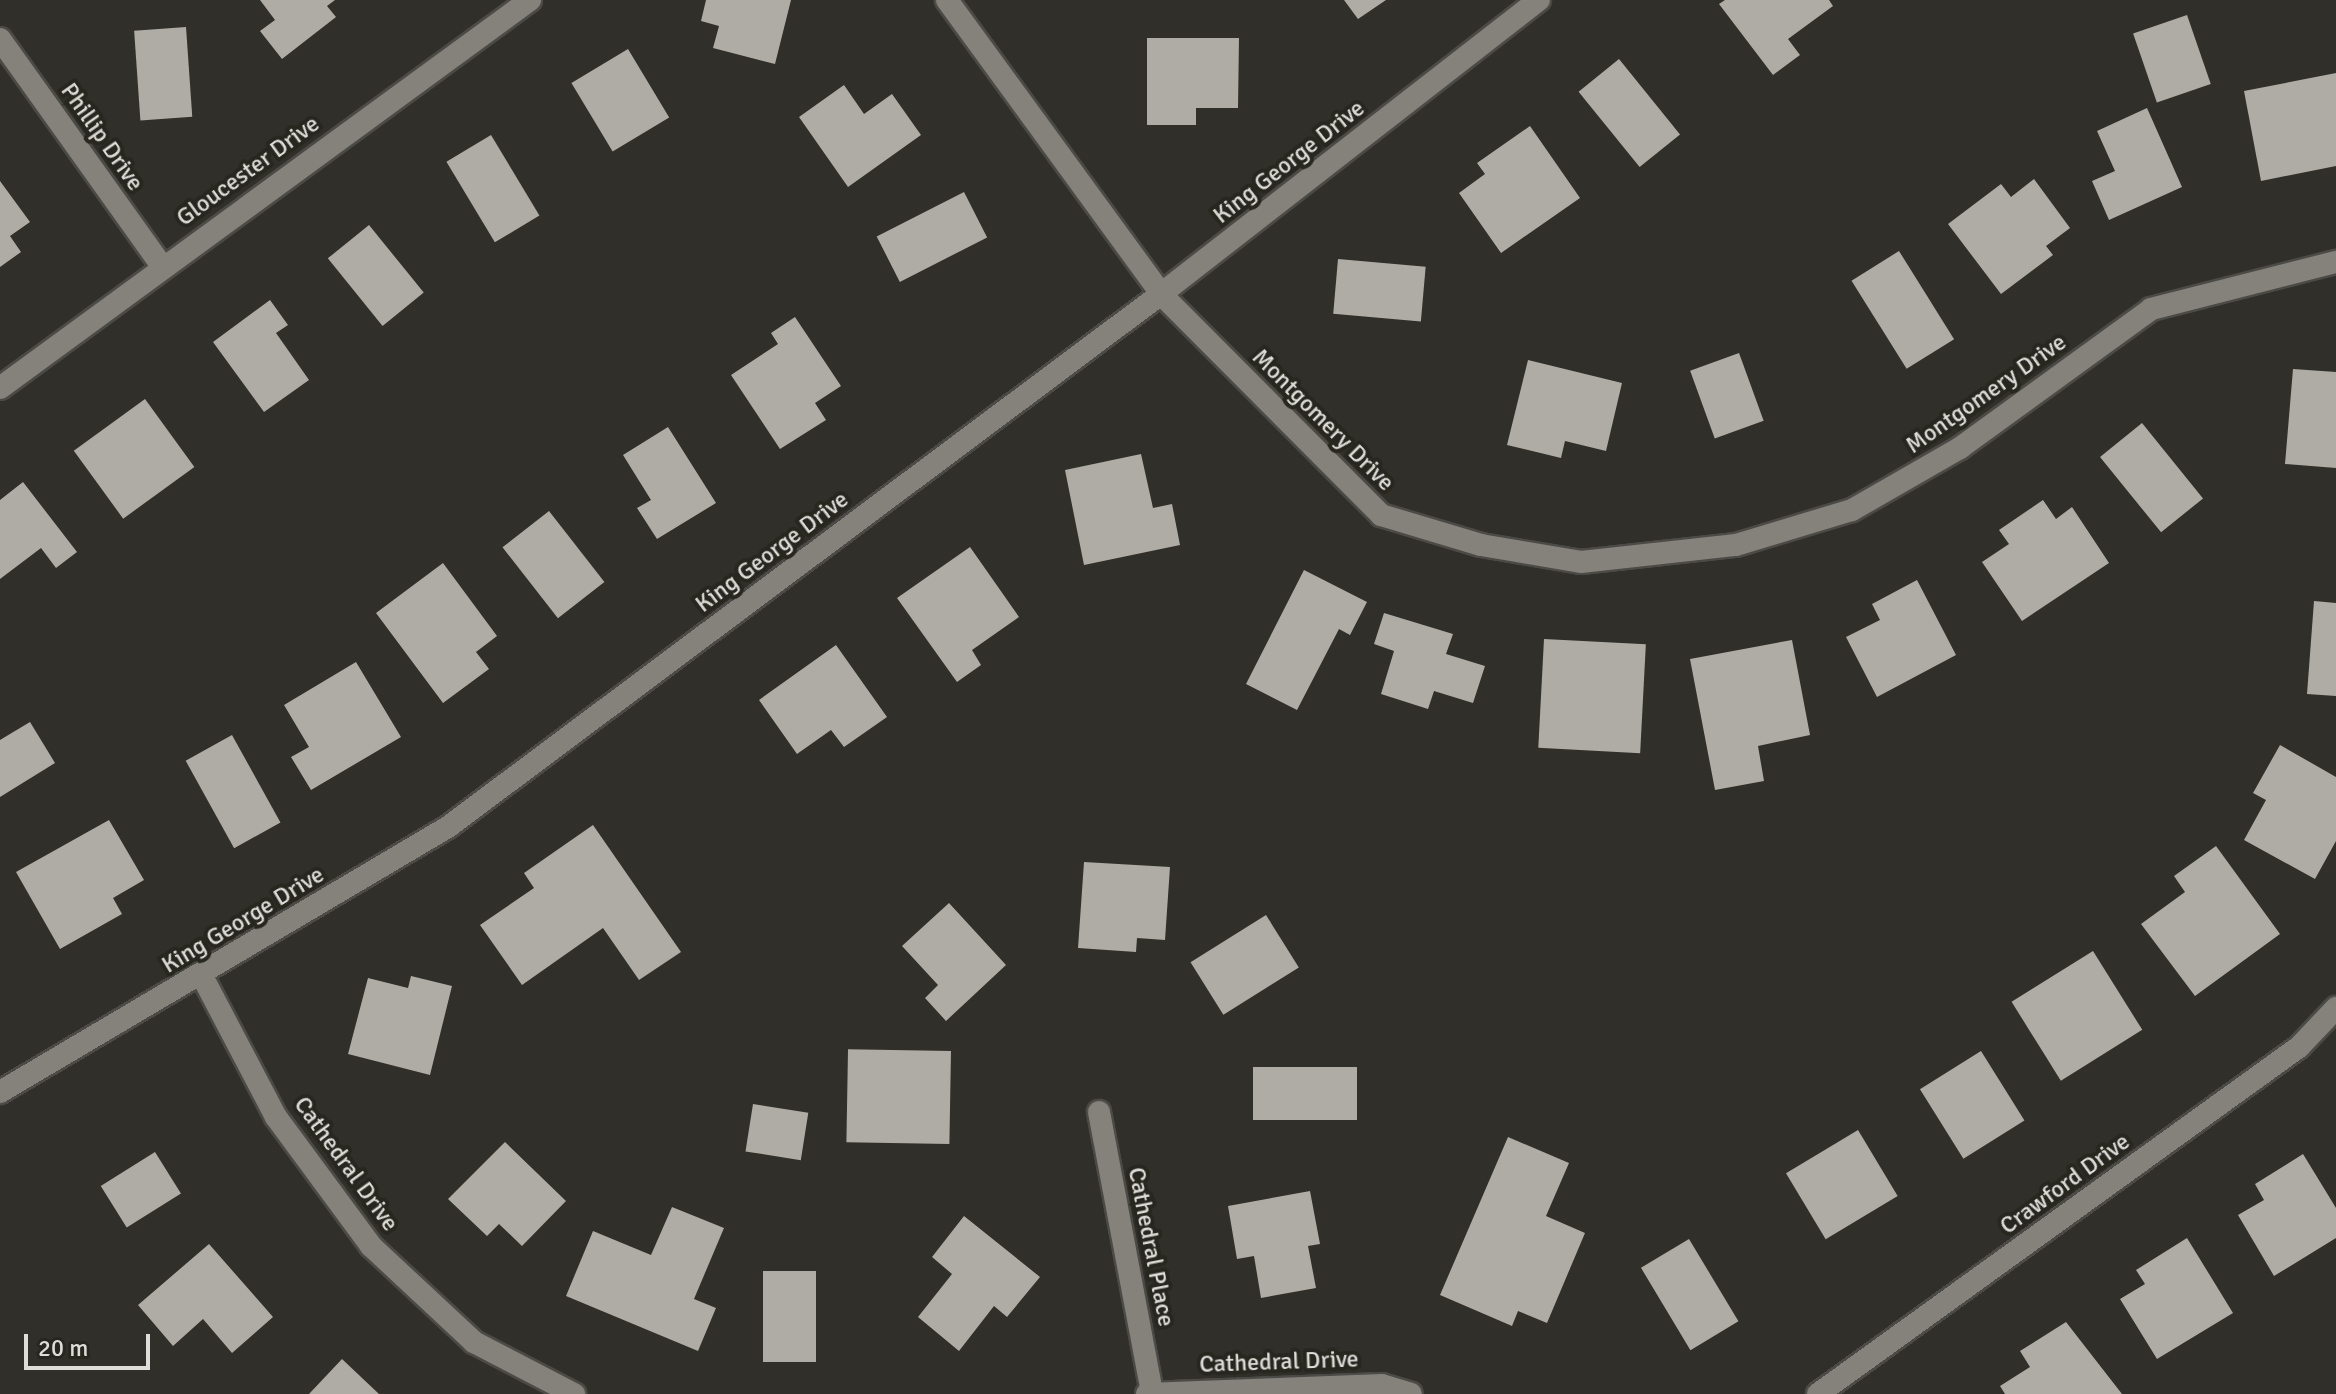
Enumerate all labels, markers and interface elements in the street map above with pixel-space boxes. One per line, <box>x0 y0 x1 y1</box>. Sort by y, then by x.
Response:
street label: Phillip Drive <box>54 78 150 196</box>
street label: King George Drive <box>1208 94 1370 230</box>
street label: Gloucester Drive <box>171 110 325 232</box>
street label: Montgomery Drive <box>1900 328 2072 460</box>
street label: Montgomery Drive <box>1246 343 1400 497</box>
street label: King George Drive <box>690 485 854 619</box>
street label: King George Drive <box>157 860 329 980</box>
street label: Cathedral Drive <box>288 1091 404 1237</box>
street label: Crawford Drive <box>1995 1127 2135 1241</box>
street label: Cathedral Place <box>1121 1165 1181 1329</box>
scale bar <box>28 1318 154 1368</box>
text: 20 m <box>38 1333 88 1363</box>
street label: Cathedral Drive <box>1199 1345 1359 1379</box>

